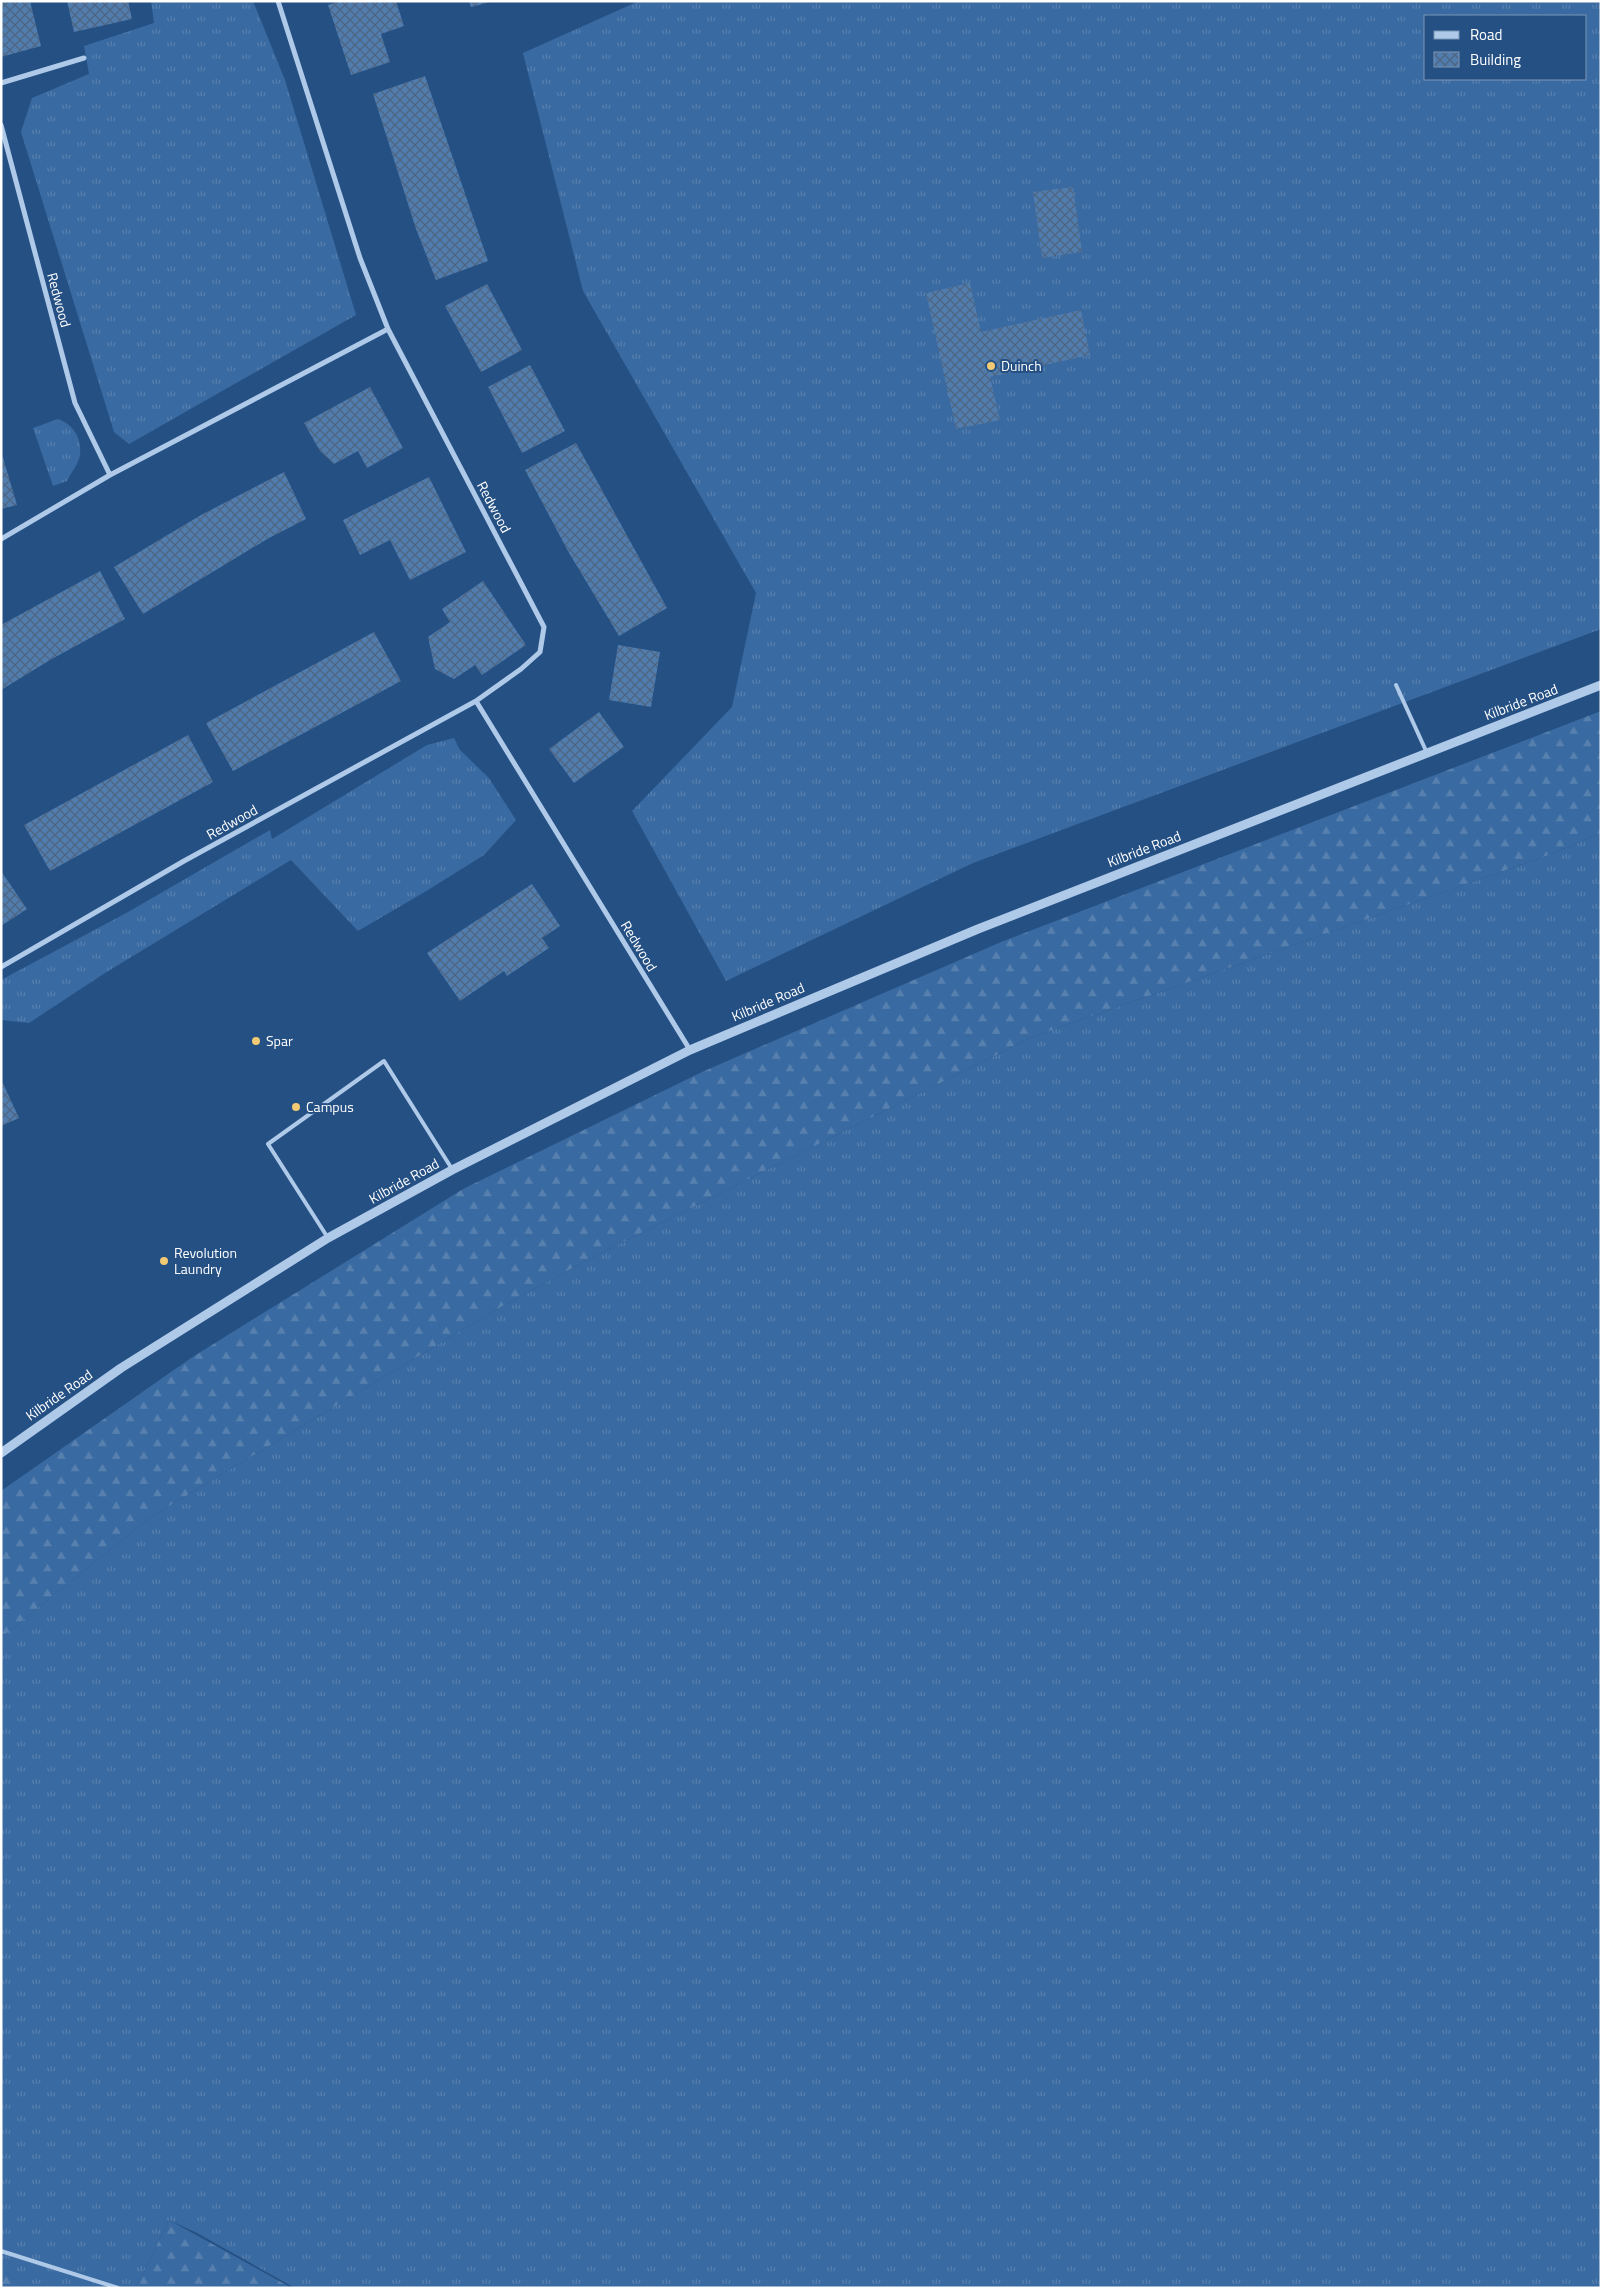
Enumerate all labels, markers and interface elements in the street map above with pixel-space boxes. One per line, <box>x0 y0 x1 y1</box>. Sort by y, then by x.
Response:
legend <box>1424 15 1587 80</box>
text: Road <box>1470 23 1502 46</box>
text: Building <box>1470 48 1521 71</box>
street label: Redwood <box>42 270 77 330</box>
place label: Duinch <box>1001 355 1042 376</box>
marker: Duinch <box>985 360 997 372</box>
street label: Redwood <box>472 477 517 536</box>
street label: Kilbride Road <box>1481 678 1561 725</box>
street label: Redwood <box>202 799 261 844</box>
street label: Kilbride Road <box>1104 825 1184 872</box>
street label: Redwood <box>616 916 663 975</box>
street label: Kilbride Road <box>728 977 808 1026</box>
place label: Spar <box>266 1030 293 1051</box>
marker: Spar <box>250 1035 262 1047</box>
place label: Campus <box>306 1096 354 1117</box>
marker: Campus <box>290 1101 302 1113</box>
street label: Kilbride Road <box>365 1153 443 1209</box>
place label: Revolution Laundry <box>174 1242 237 1279</box>
marker: Revolution Laundry <box>158 1255 170 1267</box>
street label: Kilbride Road <box>21 1364 96 1425</box>

